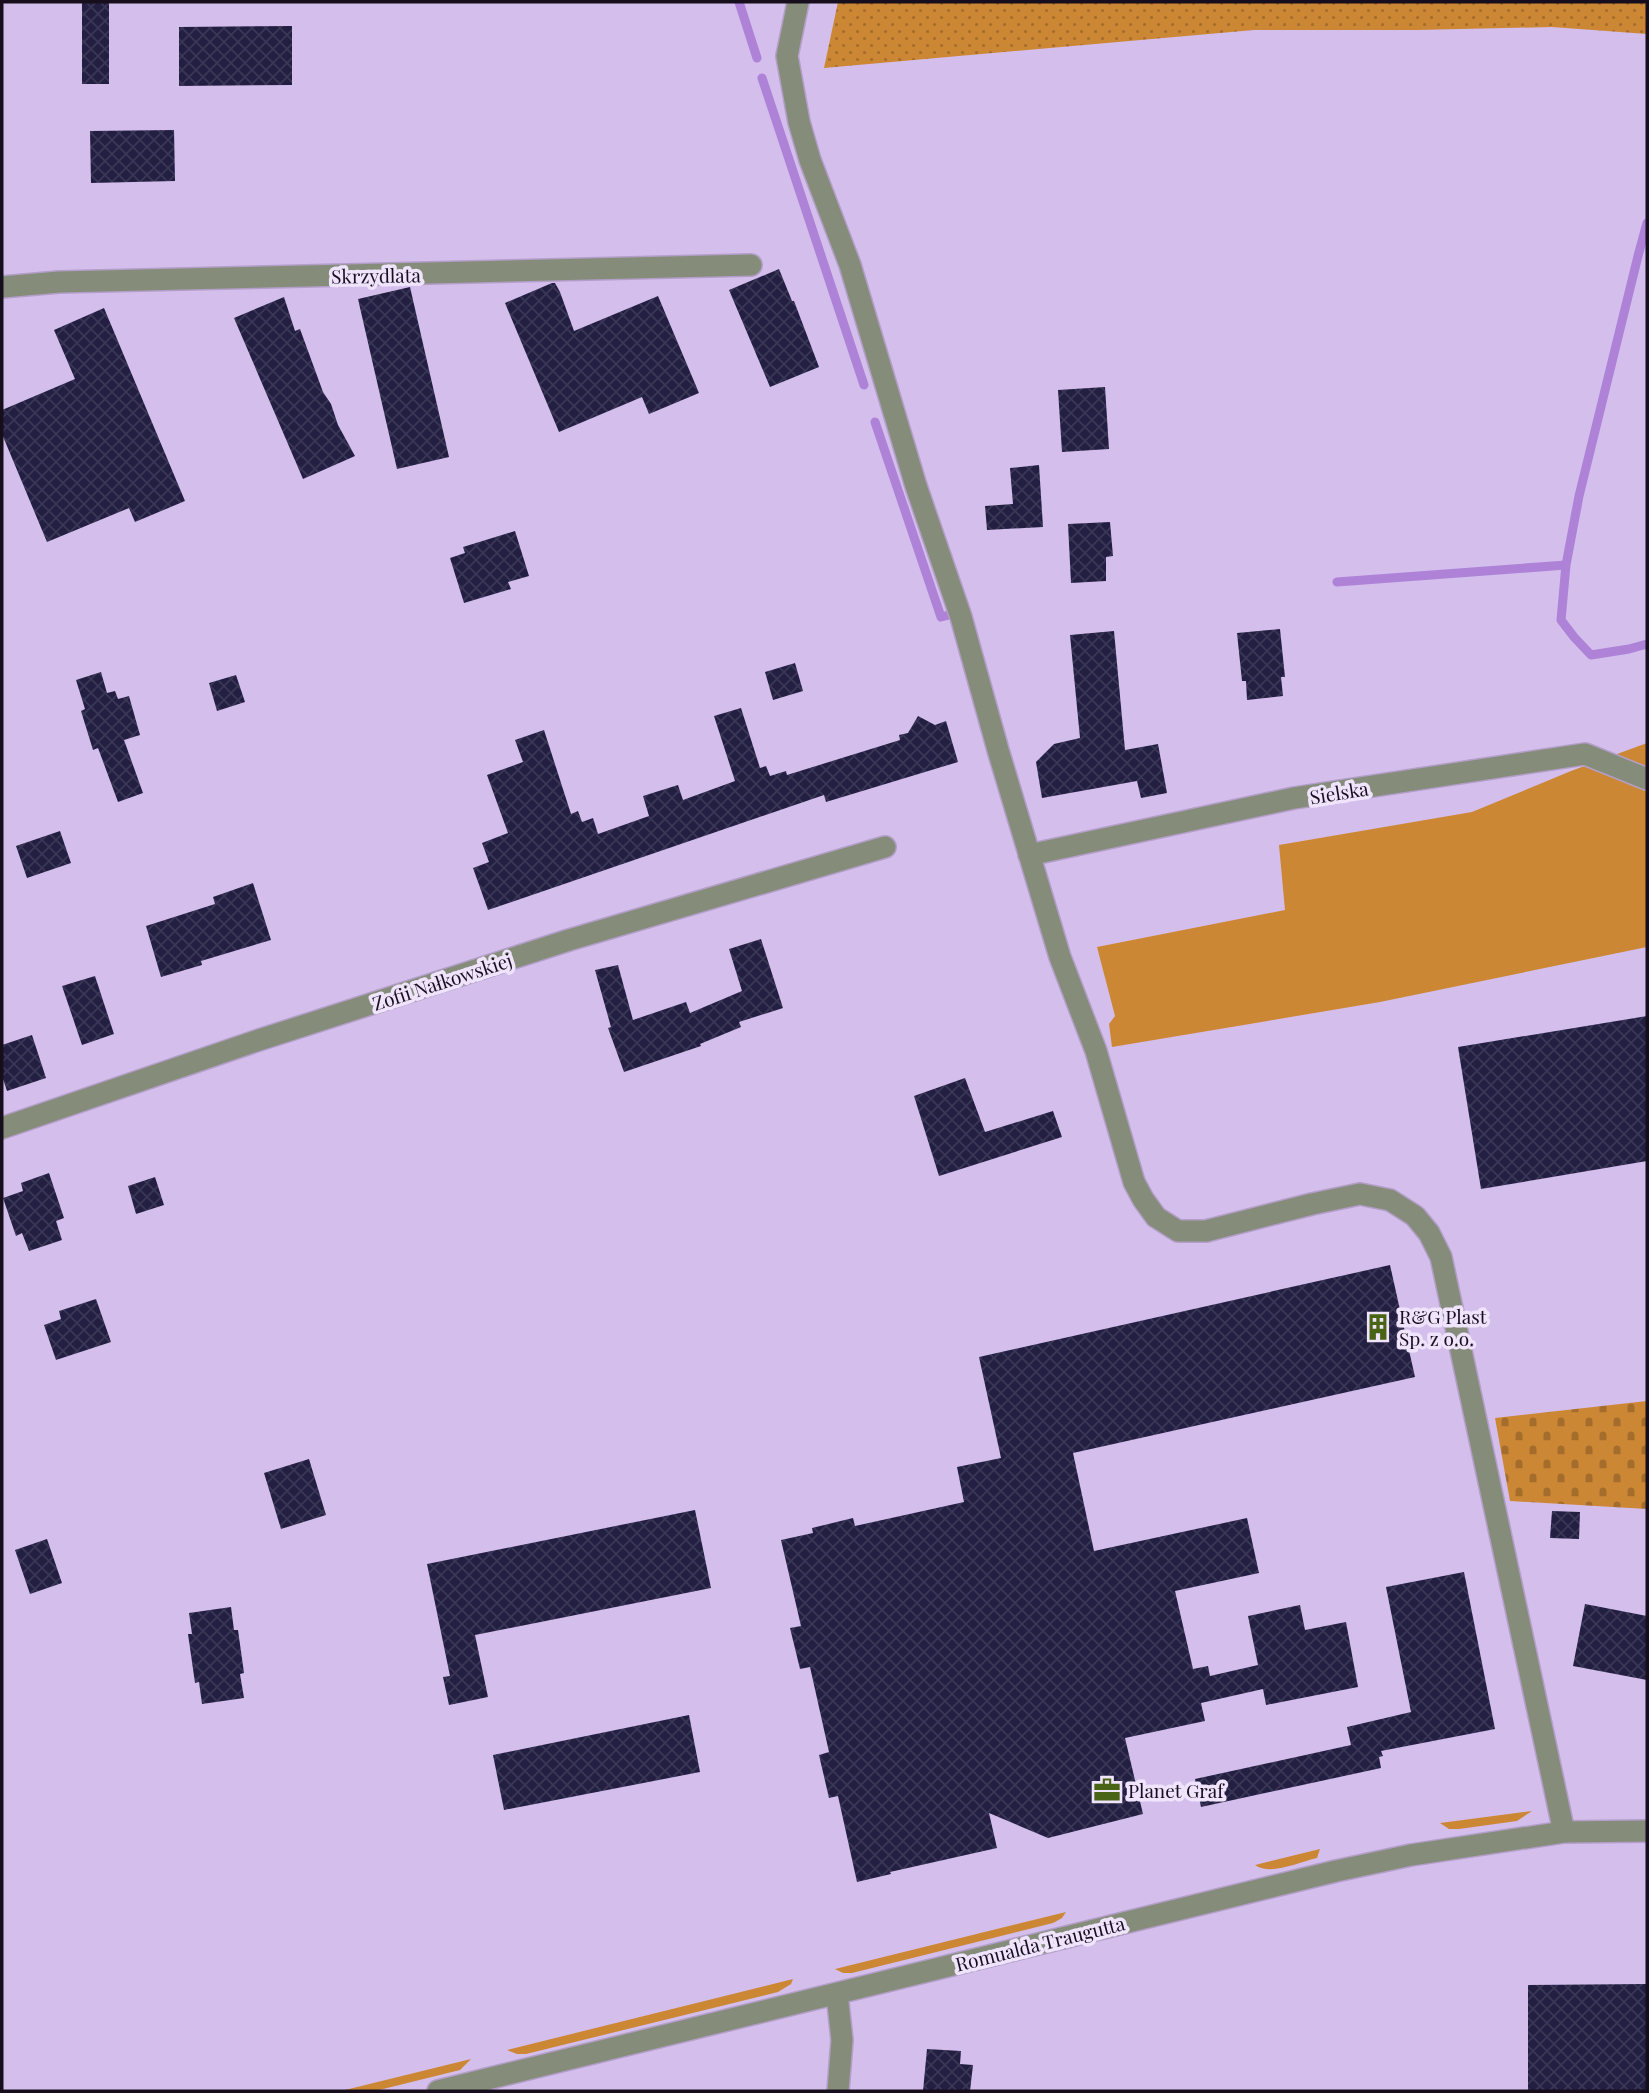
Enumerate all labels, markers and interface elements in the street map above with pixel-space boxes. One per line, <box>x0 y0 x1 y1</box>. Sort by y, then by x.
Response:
street label: Skrzydlata <box>331 261 422 289</box>
street label: Sielska <box>1308 774 1371 809</box>
street label: Zofii Nałkowskiej <box>369 946 515 1016</box>
place label: R&G Plast Sp. z o.o. <box>1399 1303 1487 1351</box>
building icon: R&G Plast Sp. z o.o. <box>1363 1312 1393 1342</box>
office icon: Planet Graf <box>1092 1775 1122 1805</box>
place label: Planet Graf <box>1128 1777 1225 1803</box>
street label: Romualda Traugutta <box>952 1909 1128 1977</box>

